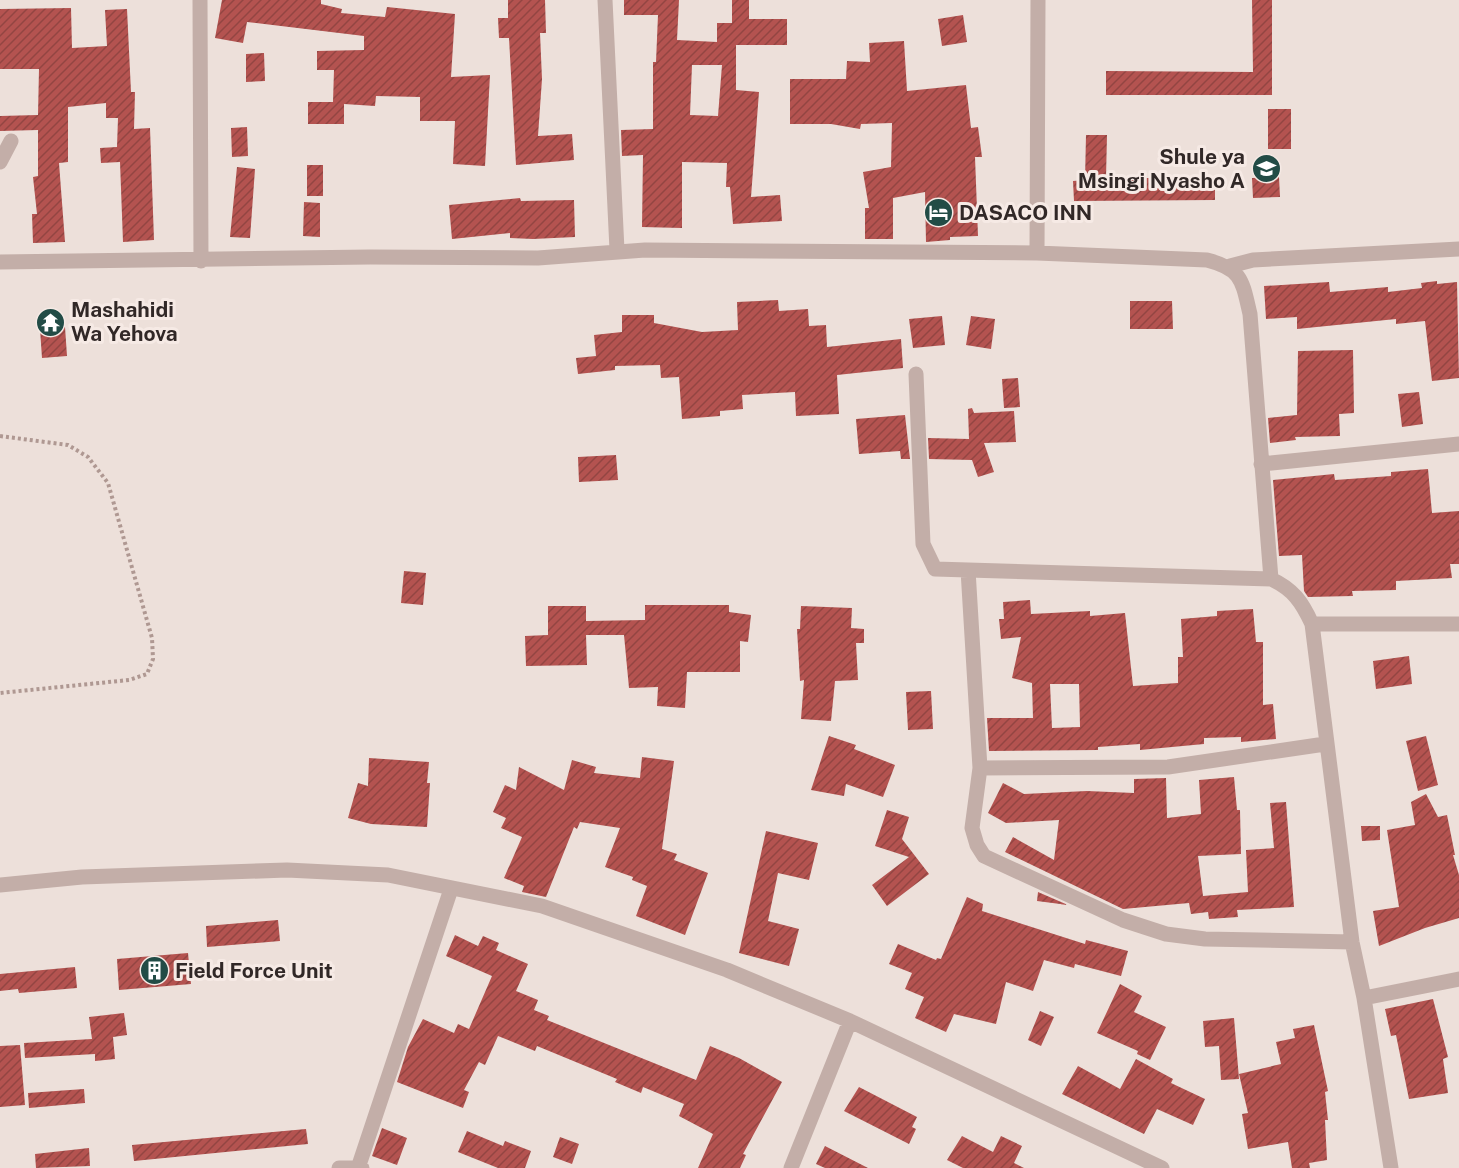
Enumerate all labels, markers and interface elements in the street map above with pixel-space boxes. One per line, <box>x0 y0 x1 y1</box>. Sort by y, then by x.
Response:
place label: Shule ya Msingi Nyasho A <box>1078 144 1245 193</box>
school or university icon: Shule ya Msingi Nyasho A <box>1250 153 1282 185</box>
hotel icon: DASACO INN <box>922 197 954 229</box>
place label: DASACO INN <box>959 200 1092 225</box>
place label: Mashahidi Wa Yehova <box>71 297 178 346</box>
temple icon: Mashahidi Wa Yehova <box>34 306 66 338</box>
building icon: Field Force Unit <box>138 955 170 987</box>
place label: Field Force Unit <box>175 958 333 983</box>

